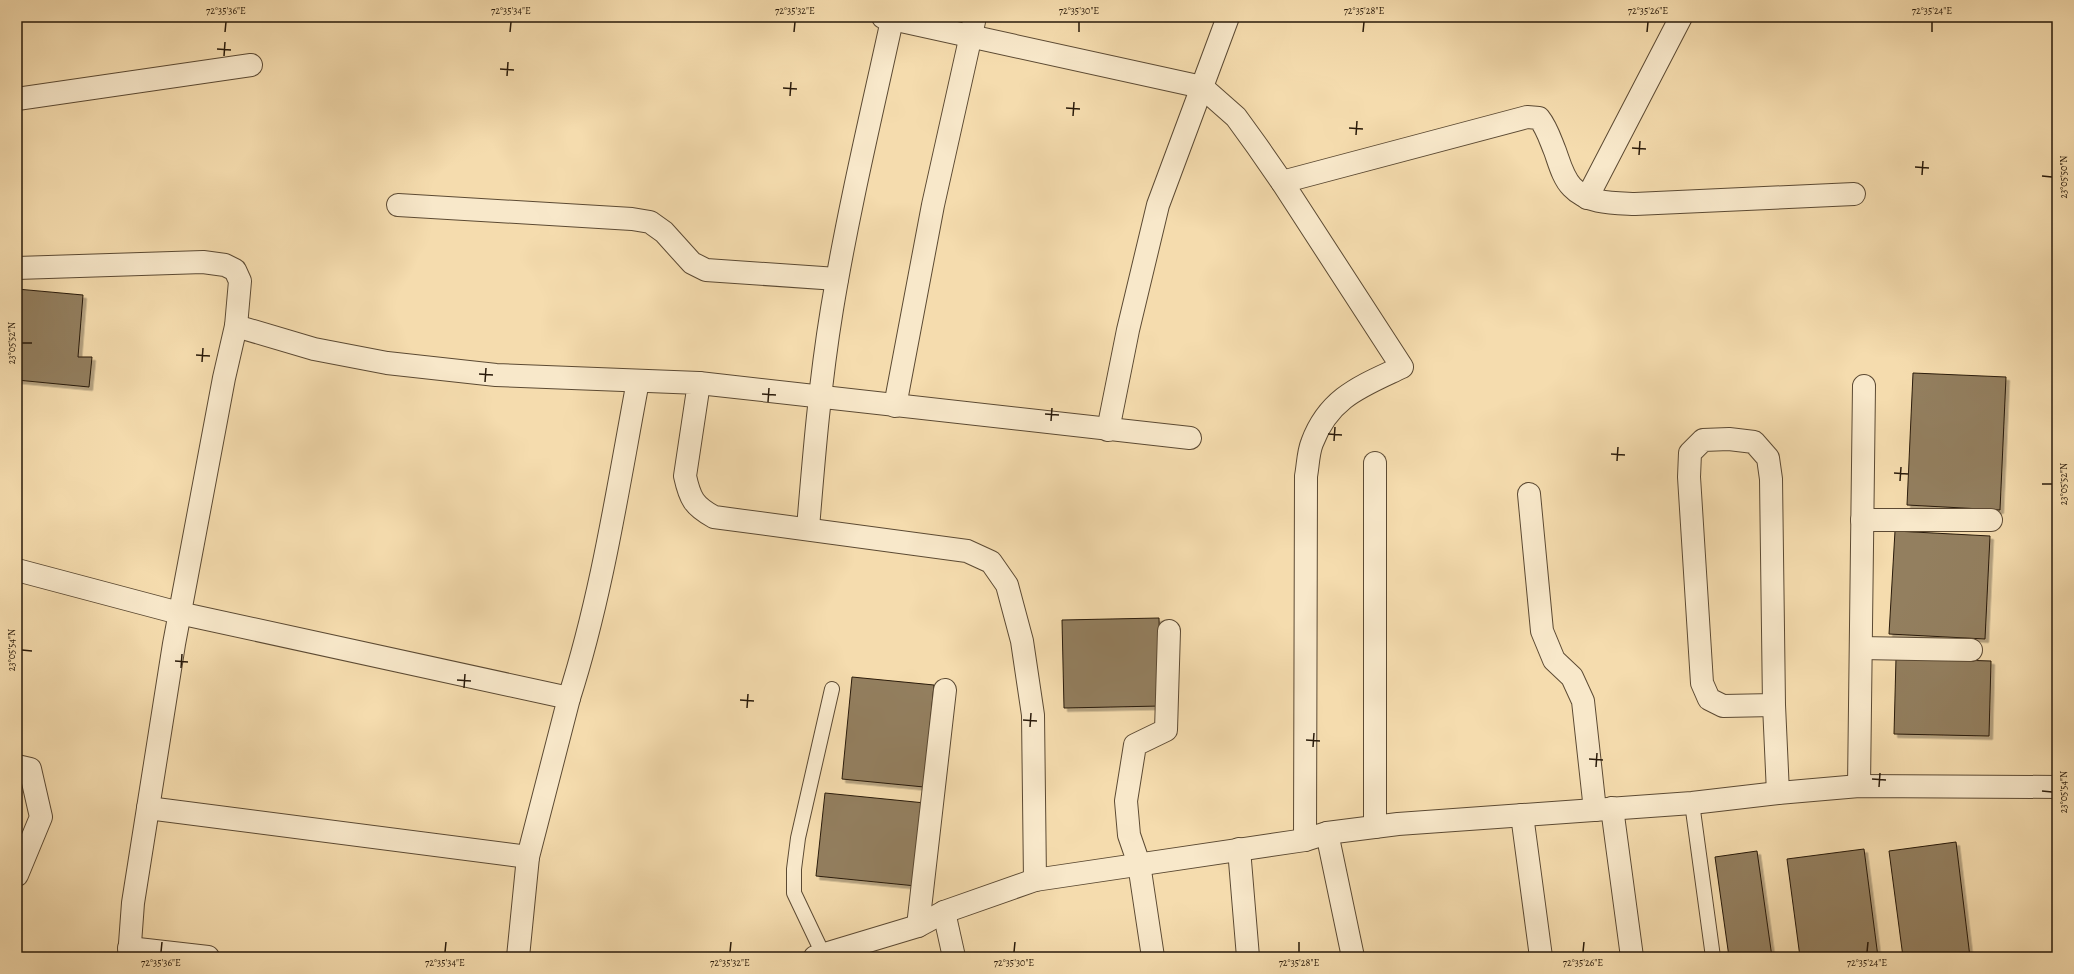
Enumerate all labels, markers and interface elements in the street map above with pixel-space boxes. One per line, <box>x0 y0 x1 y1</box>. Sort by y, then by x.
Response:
text: 72°35'36"E <box>206 4 246 17</box>
text: 72°35'34"E <box>491 4 531 17</box>
text: 72°35'32"E <box>775 4 815 17</box>
text: 72°35'30"E <box>1059 4 1099 17</box>
text: 72°35'28"E <box>1344 4 1384 17</box>
text: 72°35'26"E <box>1628 4 1668 17</box>
text: 72°35'24"E <box>1912 4 1952 17</box>
text: 23°05'50"N <box>2057 155 2070 199</box>
text: 23°05'52"N <box>5 322 18 364</box>
text: 23°05'52"N <box>2057 463 2070 505</box>
text: 23°05'54"N <box>5 629 18 671</box>
text: 23°05'54"N <box>2057 771 2070 813</box>
text: 72°35'36"E <box>141 956 181 969</box>
text: 72°35'34"E <box>425 956 465 969</box>
text: 72°35'32"E <box>710 956 750 969</box>
text: 72°35'30"E <box>994 956 1034 969</box>
text: 72°35'28"E <box>1279 956 1319 969</box>
text: 72°35'26"E <box>1563 956 1603 969</box>
text: 72°35'24"E <box>1847 956 1887 969</box>

